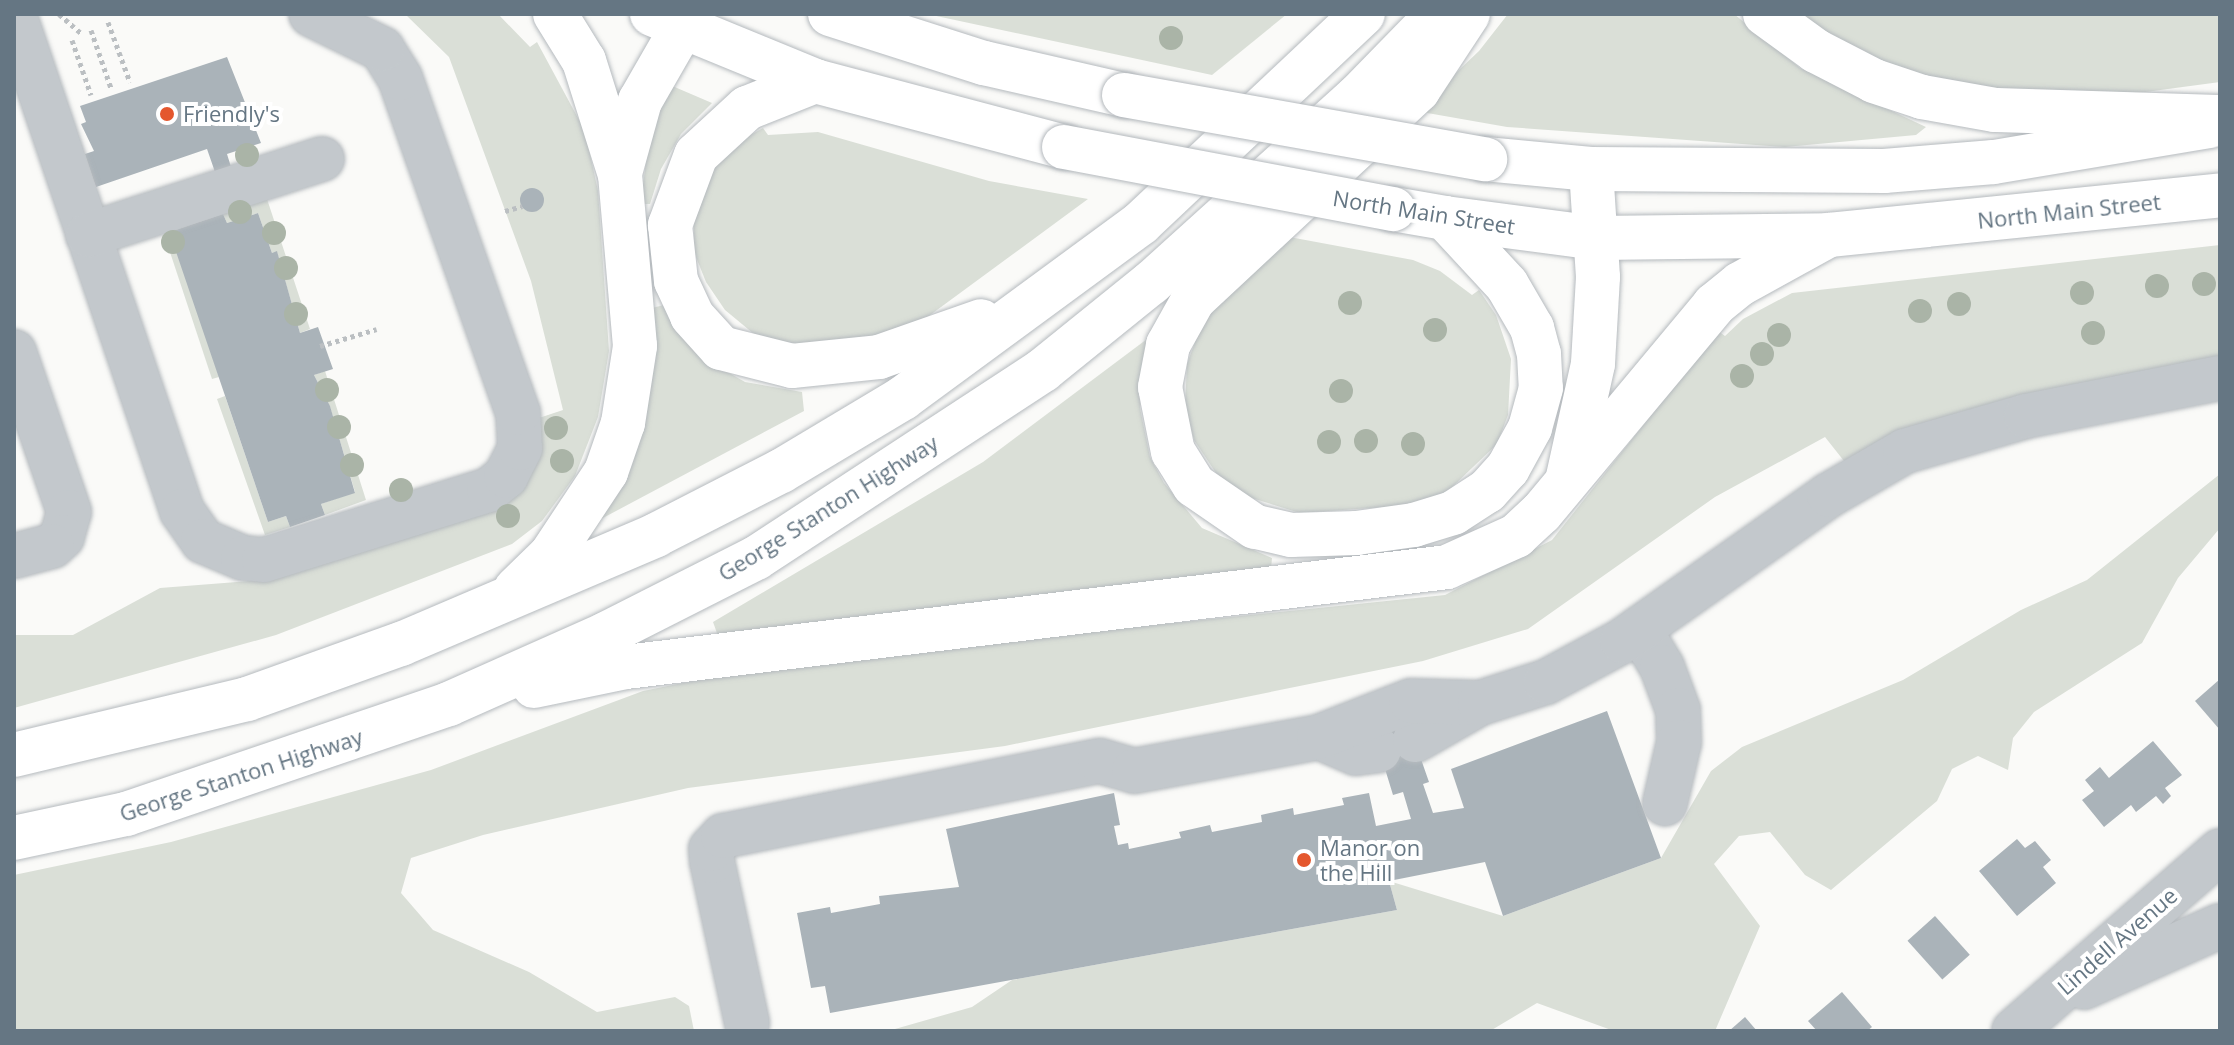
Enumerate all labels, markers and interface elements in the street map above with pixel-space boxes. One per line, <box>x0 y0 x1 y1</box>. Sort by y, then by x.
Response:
place label: Friendly's <box>183 101 280 127</box>
marker: Friendly's <box>158 105 176 123</box>
street label: North Main Street <box>1331 185 1517 239</box>
street label: North Main Street <box>1976 188 2162 234</box>
street label: George Stanton Highway <box>713 430 943 586</box>
street label: George Stanton Highway <box>116 723 366 827</box>
place label: Manor on the Hill <box>1320 834 1420 886</box>
marker: Manor on the Hill <box>1295 851 1313 869</box>
street label: Lindell Avenue <box>2052 882 2182 1000</box>

